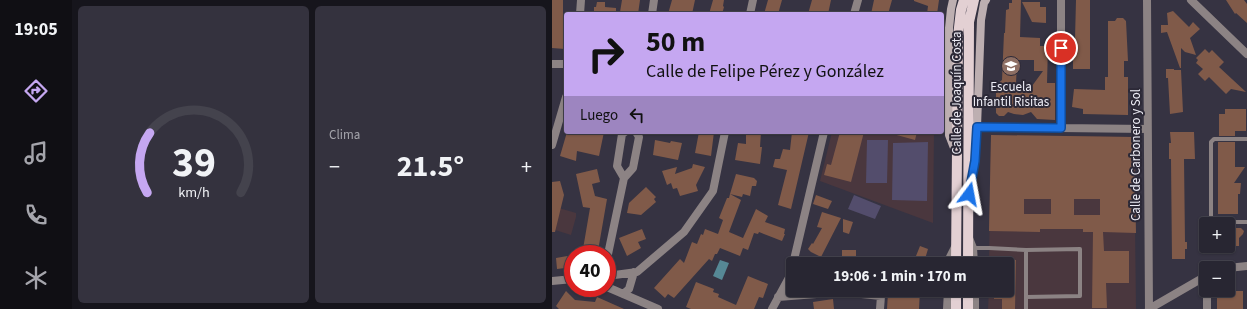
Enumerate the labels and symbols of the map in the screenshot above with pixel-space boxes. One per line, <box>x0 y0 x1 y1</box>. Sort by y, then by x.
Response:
street label: Calle de Joaquín Costa <box>948 31 966 155</box>
pin <box>1044 31 1078 65</box>
school or university icon: Escuela Infantil Risitas <box>1000 55 1022 77</box>
place label: Escuela Infantil Risitas <box>973 78 1050 111</box>
street label: Calle de Carbonero y Sol <box>1127 89 1145 221</box>
position arrow <box>948 173 990 215</box>
speed limit sign: 40 <box>564 245 616 297</box>

